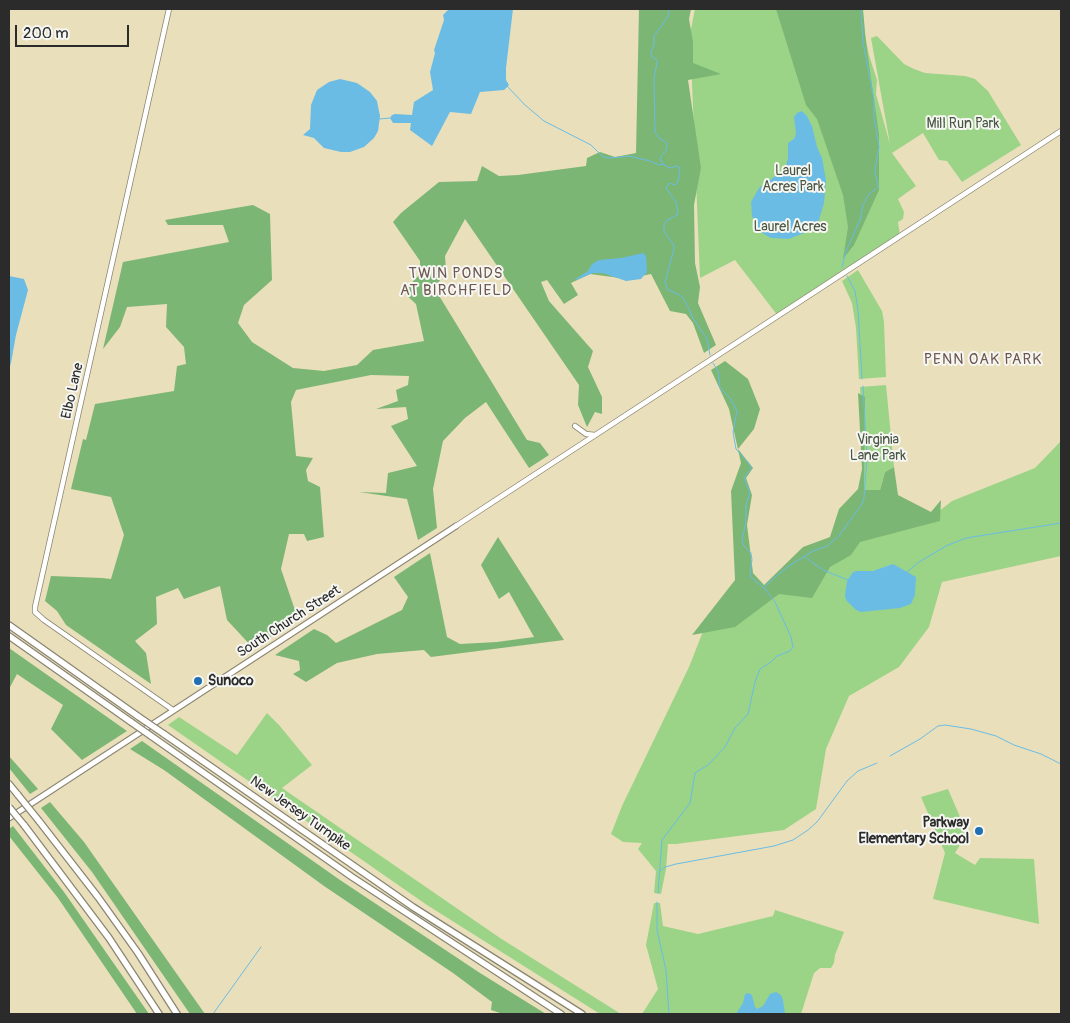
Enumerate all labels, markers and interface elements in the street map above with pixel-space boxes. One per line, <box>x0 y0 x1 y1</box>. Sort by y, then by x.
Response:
scale bar <box>18 15 131 47</box>
text: 200 m <box>23 24 68 43</box>
park label: Mill Run Park <box>927 116 999 132</box>
park label: Laurel Acres Park <box>762 163 824 196</box>
park label: Laurel Acres <box>753 219 827 235</box>
district label: TWIN PONDS AT BIRCHFIELD <box>398 265 514 300</box>
district label: PENN OAK PARK <box>922 351 1044 369</box>
street label: Elbo Lane <box>58 361 88 421</box>
park label: Virginia Lane Park <box>850 432 906 464</box>
street label: South Church Street <box>234 582 344 662</box>
place label: Sunoco <box>208 673 254 689</box>
marker: Sunoco <box>192 675 204 687</box>
street label: New Jersey Turnpike <box>247 773 353 855</box>
place label: Parkway Elementary School <box>858 815 969 848</box>
marker: Parkway Elementary School <box>973 825 985 837</box>

